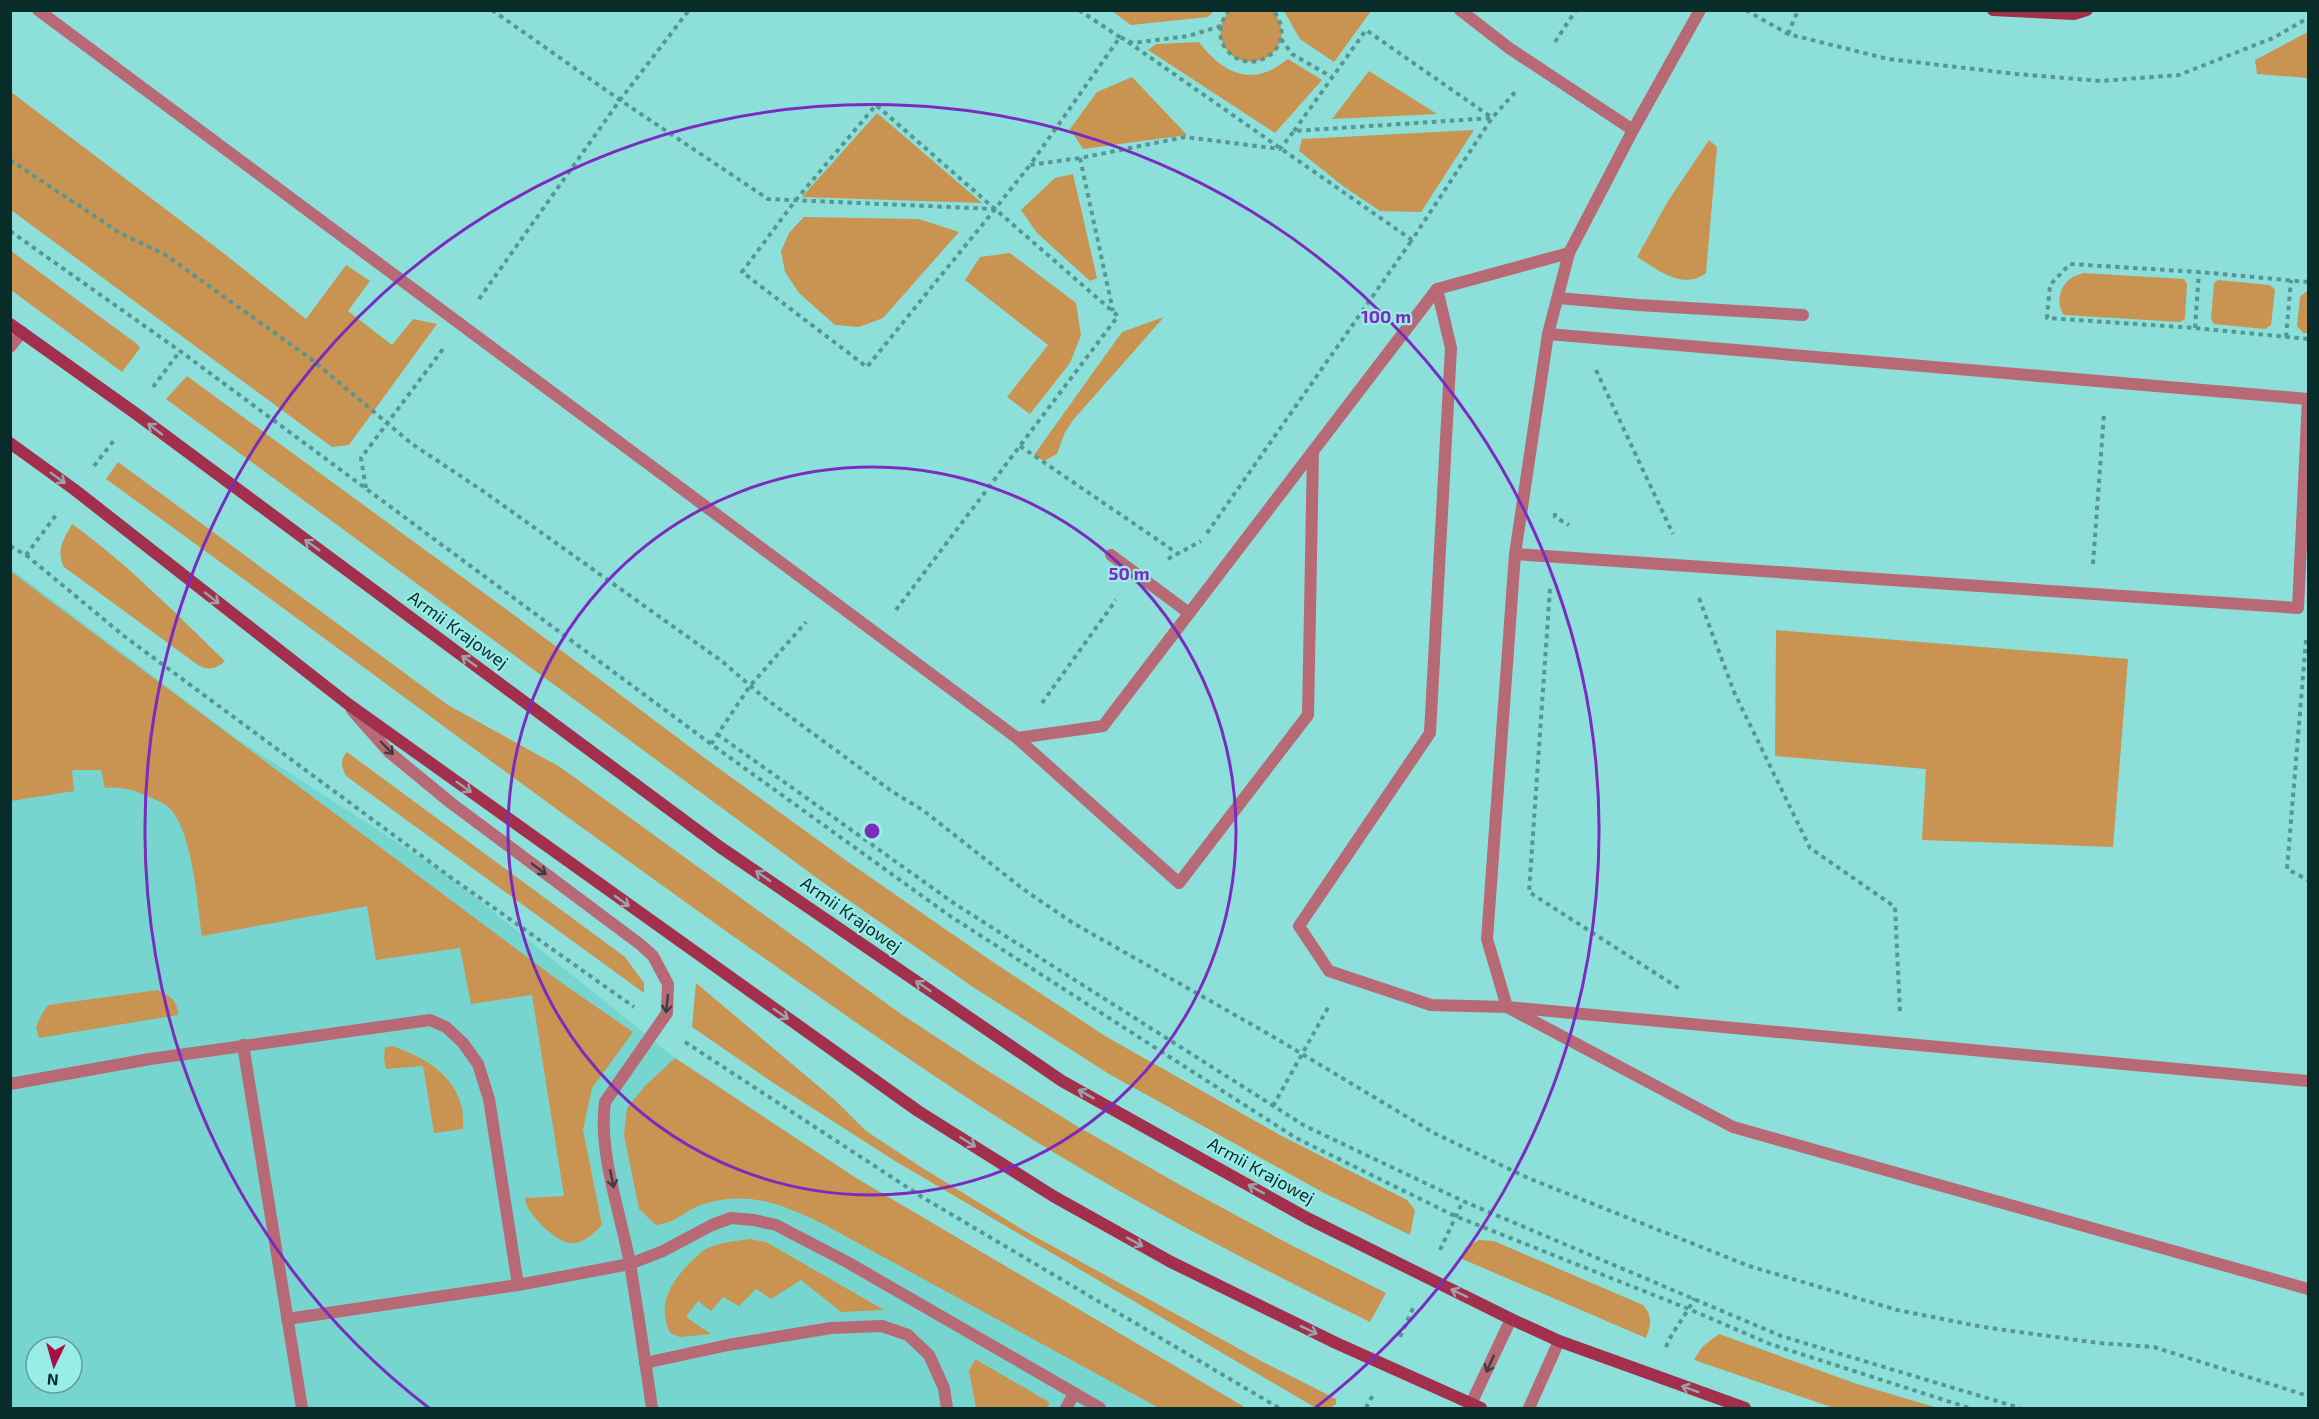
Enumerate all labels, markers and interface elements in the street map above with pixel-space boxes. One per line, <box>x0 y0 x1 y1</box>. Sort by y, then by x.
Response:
text: 100 m <box>1361 305 1411 327</box>
one-way arrow <box>148 422 164 435</box>
one-way arrow <box>49 472 65 484</box>
one-way arrow <box>305 539 321 551</box>
text: 50 m <box>1108 562 1150 584</box>
street label: Armii Krajowej <box>404 585 513 673</box>
one-way arrow <box>203 591 219 604</box>
one-way arrow <box>461 655 477 667</box>
one-way arrow <box>379 741 394 756</box>
one-way arrow <box>455 781 471 793</box>
centre of rings <box>862 821 882 841</box>
one-way arrow <box>531 862 547 875</box>
one-way arrow <box>755 870 771 882</box>
street label: Armii Krajowej <box>797 871 906 957</box>
one-way arrow <box>614 895 630 907</box>
one-way arrow <box>915 980 932 993</box>
one-way arrow <box>662 993 673 1013</box>
one-way arrow <box>772 1008 789 1020</box>
one-way arrow <box>1078 1088 1095 1100</box>
street label: Armii Krajowej <box>1204 1132 1319 1208</box>
one-way arrow <box>959 1137 976 1149</box>
one-way arrow <box>607 1168 618 1188</box>
one-way arrow <box>1248 1183 1265 1195</box>
one-way arrow <box>1127 1236 1144 1248</box>
one-way arrow <box>1450 1287 1468 1299</box>
one-way arrow <box>1300 1324 1318 1336</box>
north arrow <box>24 1335 84 1395</box>
one-way arrow <box>1484 1354 1496 1372</box>
text: N <box>46 1370 59 1390</box>
one-way arrow <box>1682 1382 1700 1393</box>

